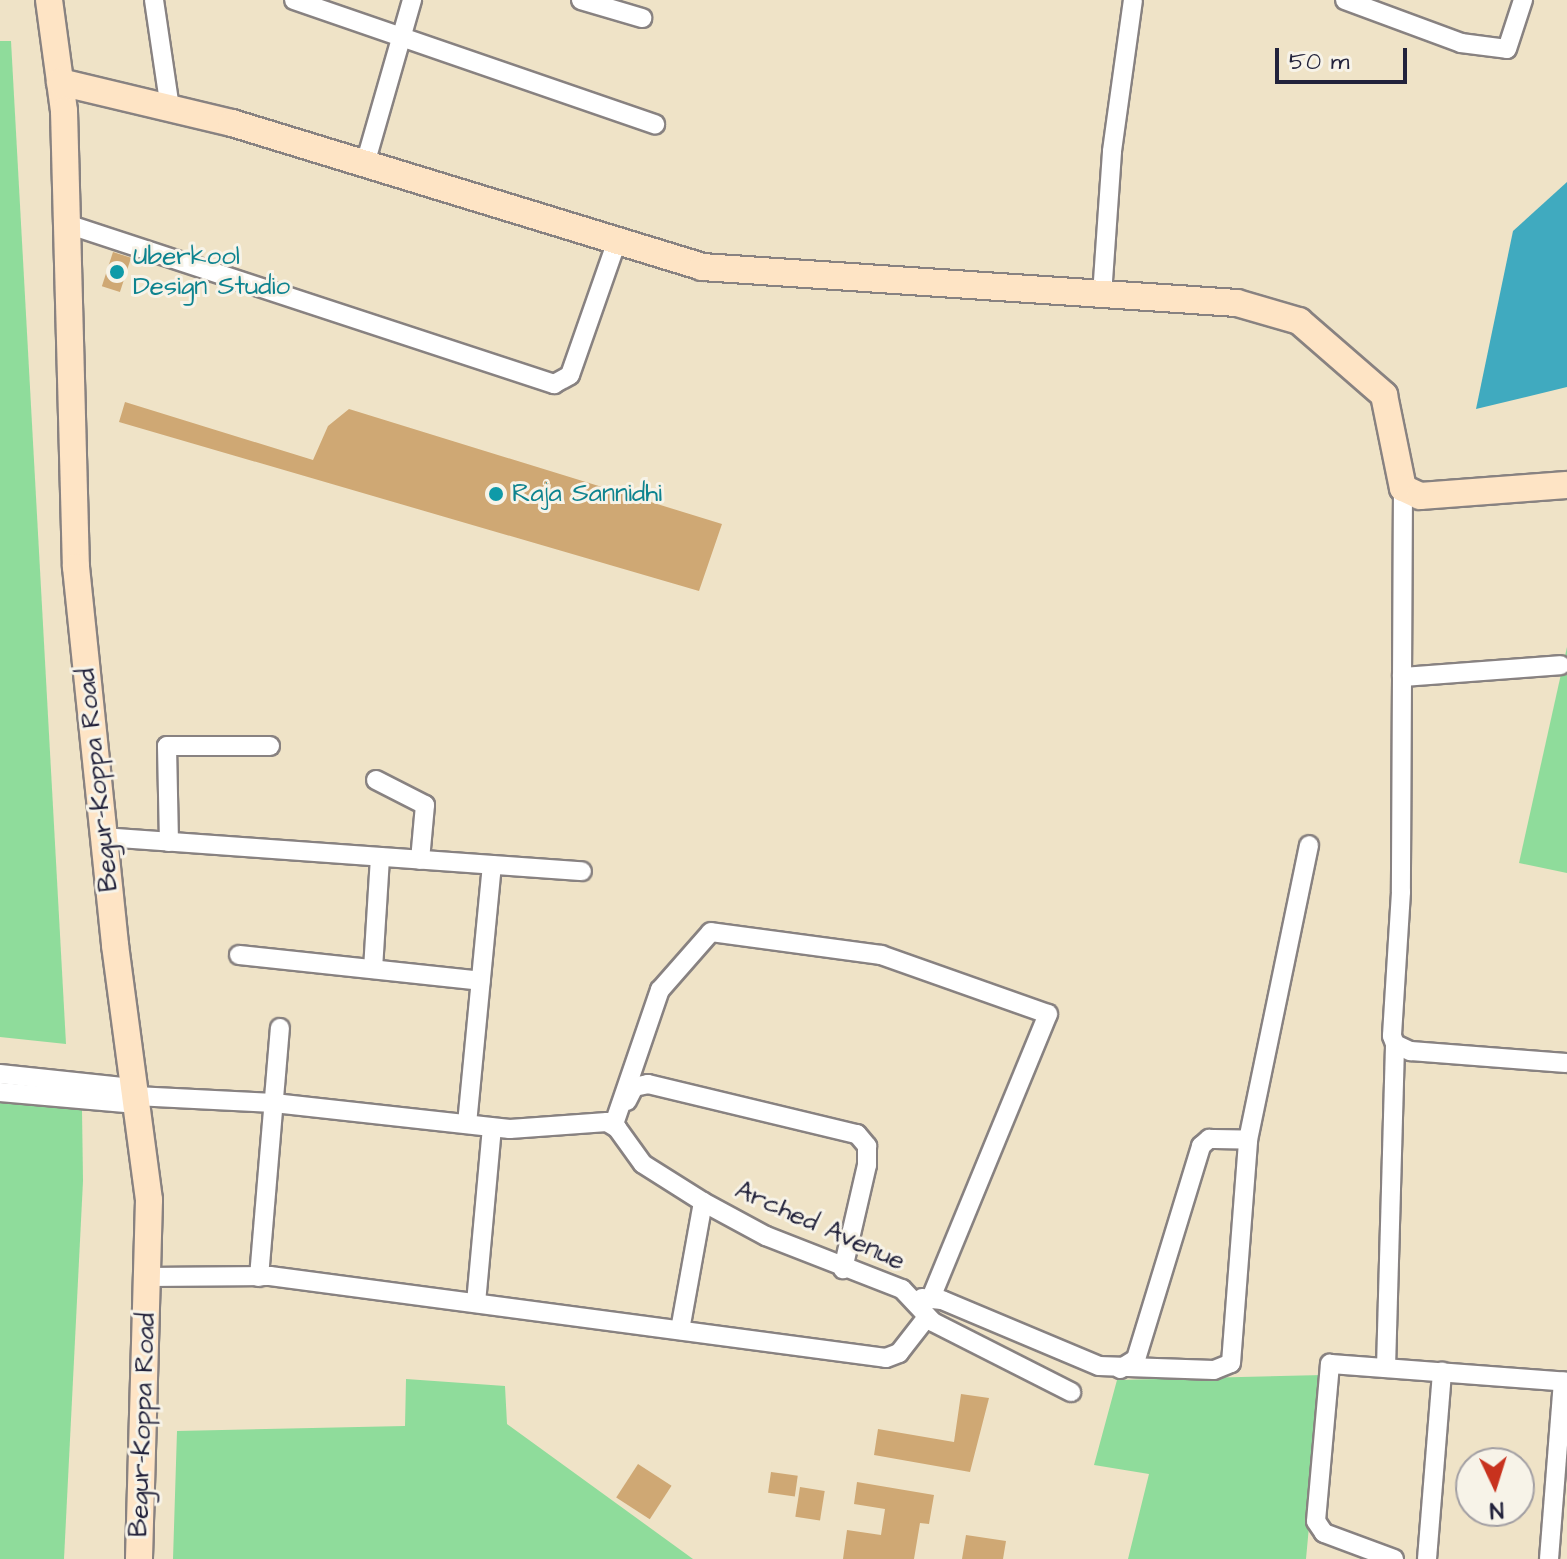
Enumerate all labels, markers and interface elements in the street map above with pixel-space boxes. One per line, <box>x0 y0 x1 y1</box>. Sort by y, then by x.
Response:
scale bar <box>1279 32 1411 82</box>
text: 50 m <box>1289 45 1349 79</box>
place label: Uberkool Design Studio <box>133 241 290 302</box>
marker: Uberkool Design Studio <box>108 263 126 281</box>
place label: Raja Sannidhi <box>512 478 662 510</box>
marker: Raja Sannidhi <box>487 485 505 503</box>
street label: Begur-Koppa Road <box>71 667 125 893</box>
street label: Arched Avenue <box>730 1175 910 1277</box>
street label: Begur-Koppa Road <box>123 1312 163 1538</box>
north arrow <box>1455 1447 1535 1527</box>
text: N <box>1489 1494 1505 1525</box>

